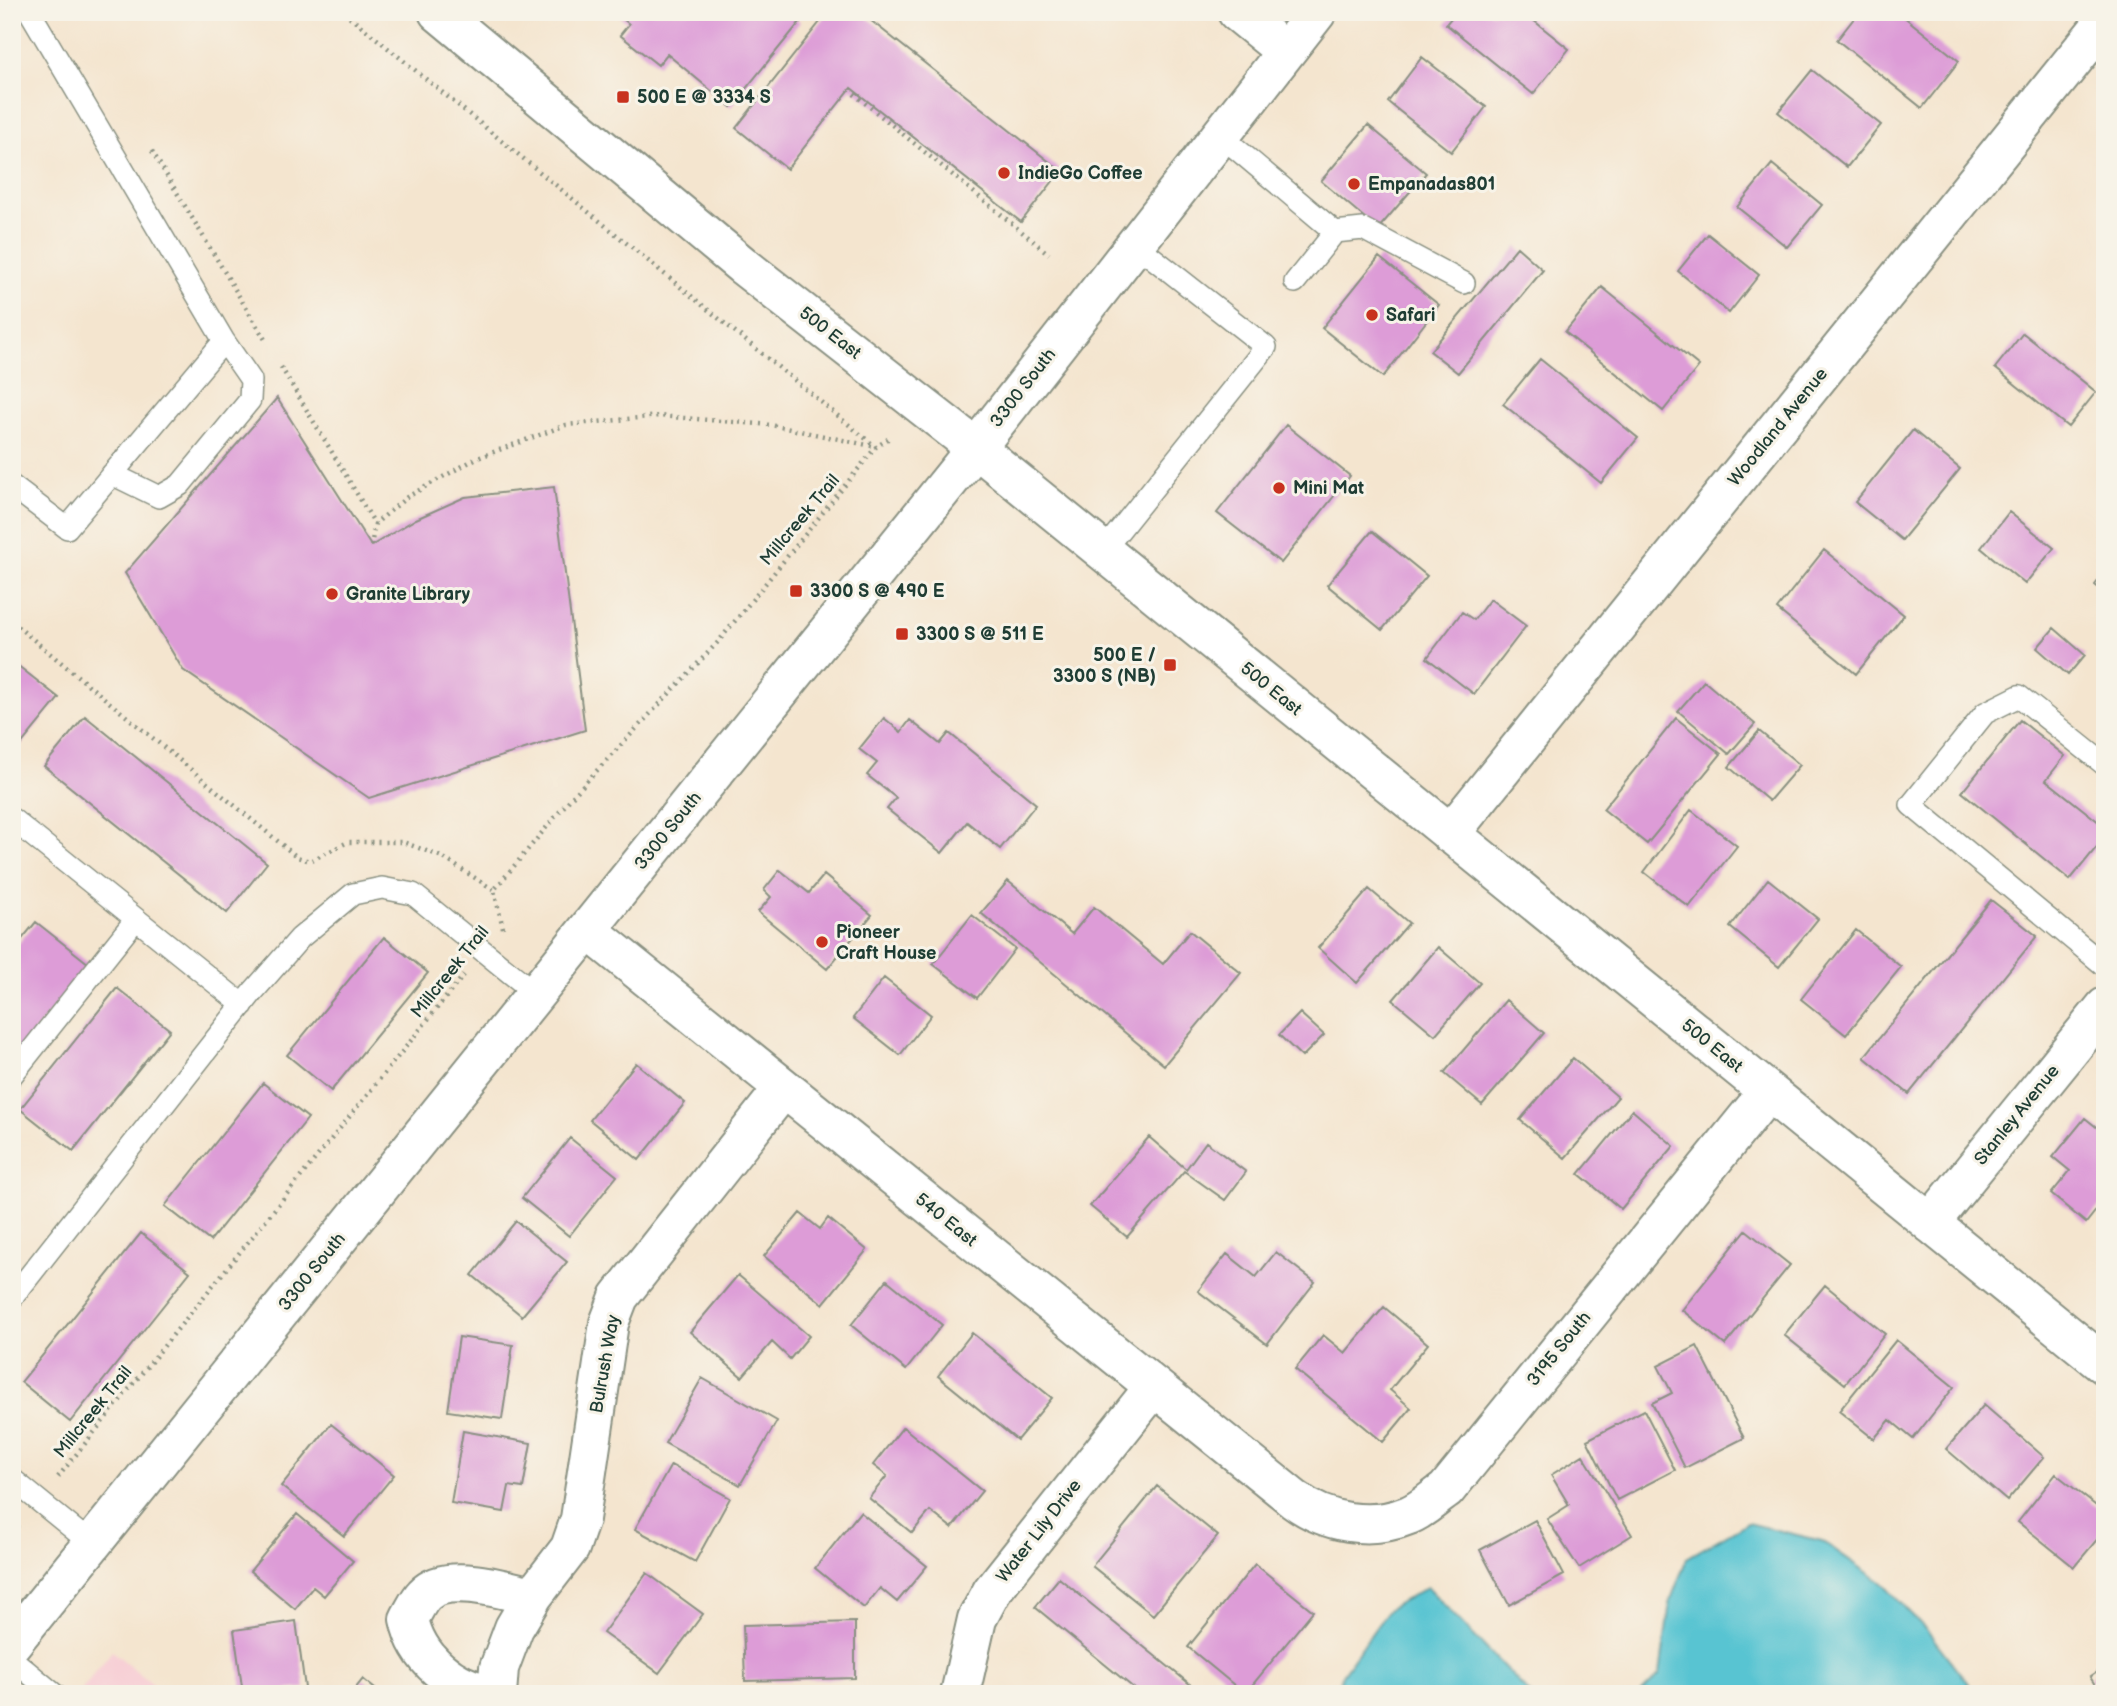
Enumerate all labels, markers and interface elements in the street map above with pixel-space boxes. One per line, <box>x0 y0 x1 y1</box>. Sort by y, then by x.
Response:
place label: 500 E @ 3334 S <box>637 87 771 108</box>
marker: 500 E @ 3334 S <box>615 89 631 105</box>
place label: IndieGo Coffee <box>1018 163 1143 184</box>
marker: IndieGo Coffee <box>996 165 1012 181</box>
place label: Empanadas801 <box>1368 174 1495 195</box>
marker: Empanadas801 <box>1346 176 1362 192</box>
street label: 500 East <box>795 302 866 364</box>
place label: Safari <box>1386 305 1435 326</box>
marker: Safari <box>1364 307 1380 323</box>
street label: 3300 South <box>986 344 1060 432</box>
street label: Woodland Avenue <box>1724 363 1832 490</box>
street label: Millcreek Trail <box>756 470 844 570</box>
place label: Mini Mat <box>1293 478 1364 499</box>
marker: Mini Mat <box>1271 480 1287 496</box>
place label: 3300 S @ 490 E <box>810 581 945 602</box>
marker: 3300 S @ 490 E <box>788 583 804 599</box>
place label: Granite Library <box>346 584 471 605</box>
marker: Granite Library <box>324 586 340 602</box>
place label: 3300 S @ 511 E <box>916 624 1044 645</box>
marker: 3300 S @ 511 E <box>894 626 910 642</box>
place label: 500 E / 3300 S (NB) <box>1053 645 1156 687</box>
marker: 500 E / 3300 S (NB) <box>1162 657 1178 673</box>
street label: 500 East <box>1236 658 1306 720</box>
street label: 3300 South <box>630 788 706 874</box>
street label: Millcreek Trail <box>406 922 494 1022</box>
place label: Pioneer Craft House <box>836 922 936 964</box>
marker: Pioneer Craft House <box>814 934 830 950</box>
street label: 500 East <box>1677 1015 1747 1077</box>
street label: Stanley Avenue <box>1970 1060 2064 1169</box>
street label: 540 East <box>911 1189 981 1251</box>
street label: 3300 South <box>274 1229 350 1315</box>
street label: 3195 South <box>1523 1308 1595 1390</box>
street label: Bulrush Way <box>586 1312 624 1415</box>
street label: Millcreek Trail <box>49 1362 137 1462</box>
street label: Water Lily Drive <box>992 1475 1086 1587</box>

